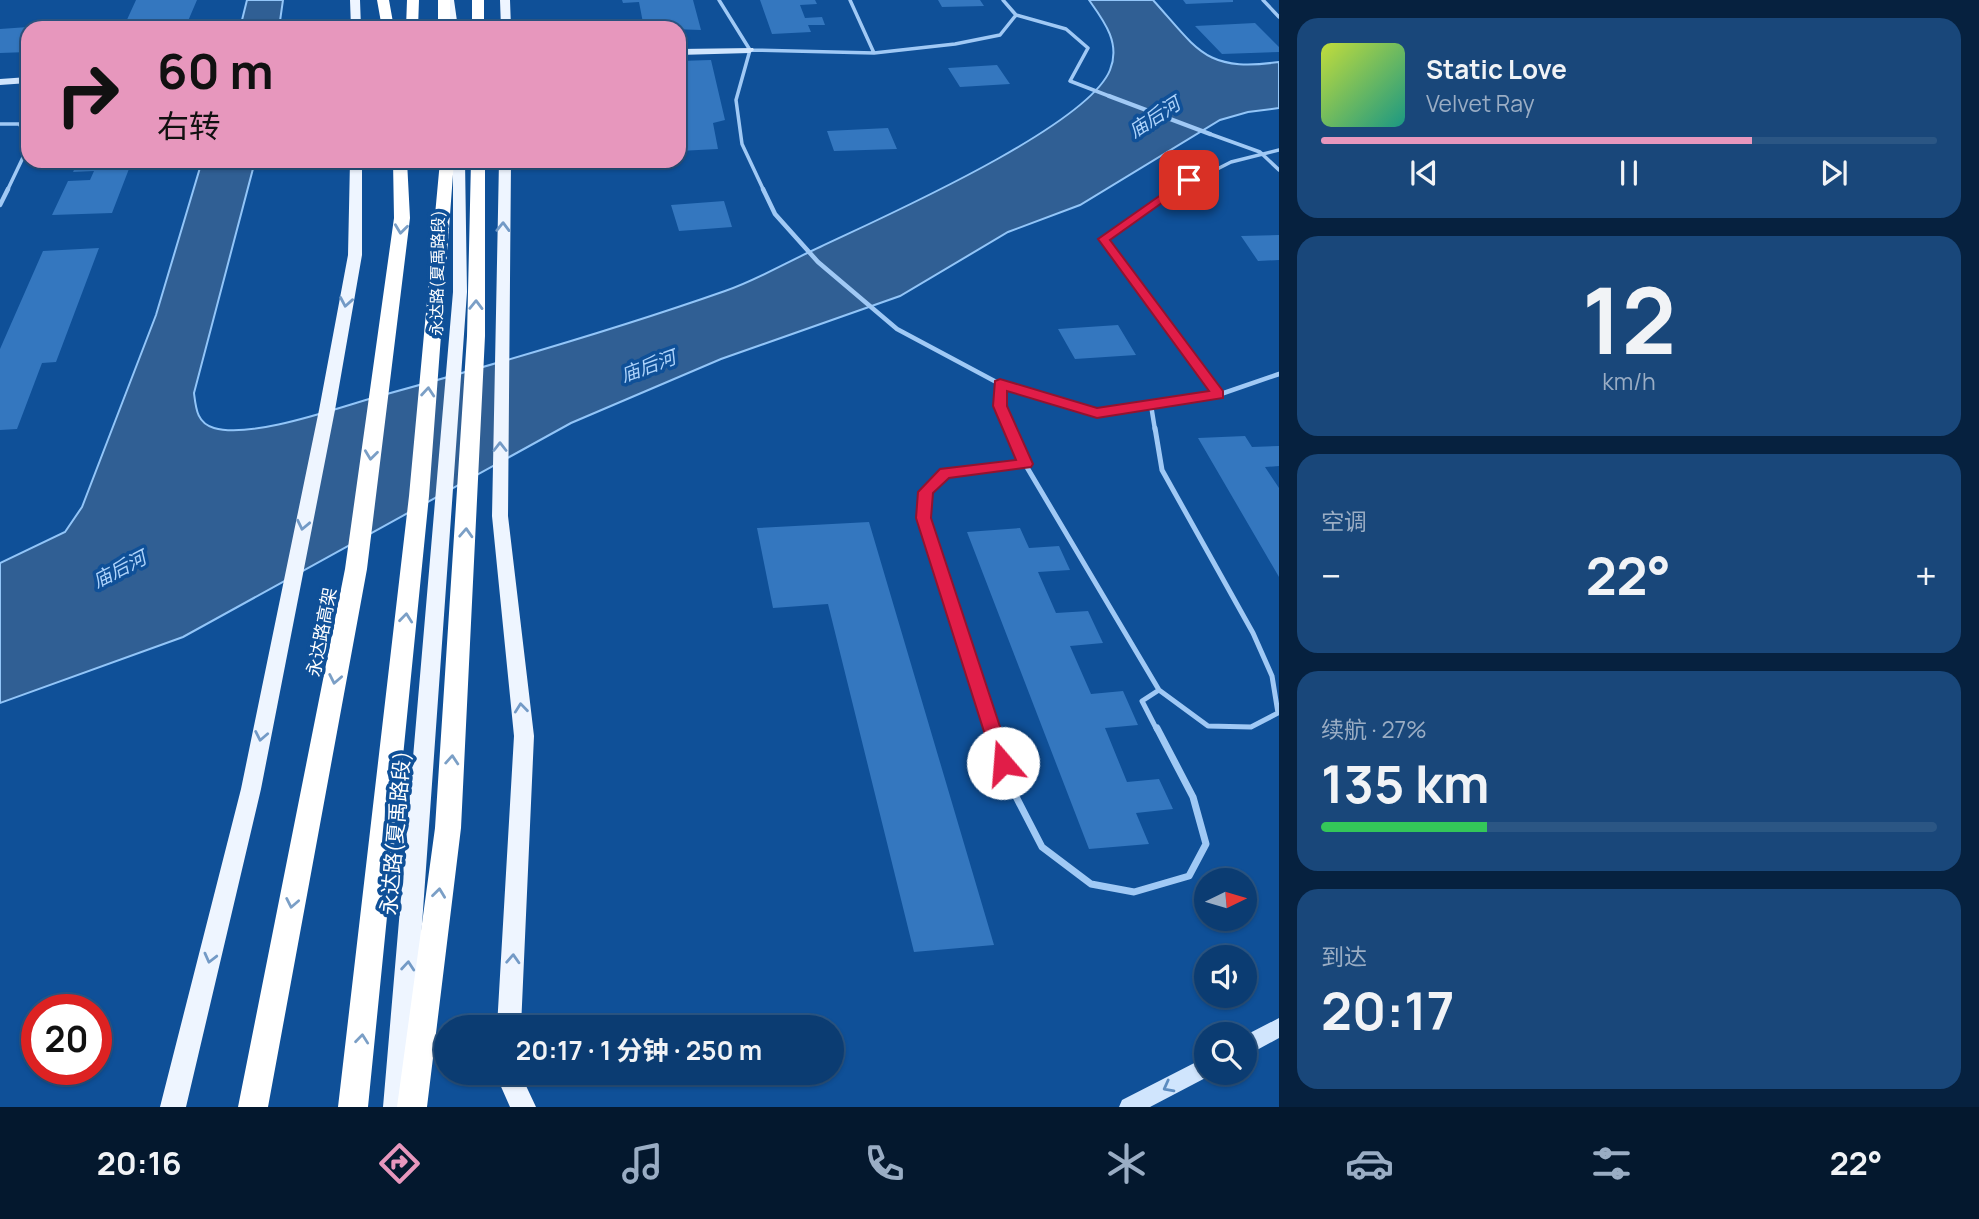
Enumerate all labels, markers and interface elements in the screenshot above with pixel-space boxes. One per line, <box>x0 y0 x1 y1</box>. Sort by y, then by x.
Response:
text: 60 m <box>157 37 274 104</box>
icon: right <box>42 49 133 140</box>
text: Static Love <box>1426 51 1567 87</box>
text: Velvet Ray <box>1426 87 1535 119</box>
water label: 庙后河 <box>1123 88 1188 143</box>
text: 右转 <box>157 104 221 148</box>
pin <box>1159 150 1219 210</box>
icon: previous <box>1405 154 1443 192</box>
icon: pause <box>1610 154 1648 192</box>
icon: next <box>1815 154 1853 192</box>
icon: arrive <box>1170 161 1208 199</box>
street label: 永达路(夏禹路段) <box>425 210 449 336</box>
one-way arrow <box>496 221 511 232</box>
one-way arrow <box>393 223 408 235</box>
text: 12 <box>1582 257 1676 381</box>
one-way arrow <box>339 296 354 308</box>
one-way arrow <box>468 300 484 310</box>
water label: 庙后河 <box>617 343 683 388</box>
text: km/h <box>1602 365 1656 397</box>
one-way arrow <box>420 386 435 397</box>
one-way arrow <box>492 442 508 452</box>
one-way arrow <box>364 449 379 461</box>
text: 空调 <box>1321 505 1367 537</box>
one-way arrow <box>297 519 312 531</box>
one-way arrow <box>458 527 473 538</box>
text: 22° <box>1586 540 1671 611</box>
water label: 庙后河 <box>88 543 154 594</box>
text: − <box>1321 549 1342 601</box>
text: + <box>1915 549 1937 601</box>
street label: 永达路高架 <box>301 586 341 678</box>
one-way arrow <box>399 612 414 624</box>
one-way arrow <box>328 673 343 685</box>
one-way arrow <box>513 702 528 713</box>
text: 续航 · 27% <box>1321 713 1427 745</box>
position arrow <box>966 726 1040 800</box>
one-way arrow <box>255 730 270 742</box>
text: 135 km <box>1321 748 1490 819</box>
street label: 永达路(夏禹路段) <box>374 750 416 916</box>
one-way arrow <box>444 754 459 765</box>
north arrow <box>1194 868 1256 931</box>
map controls <box>1194 868 1257 1085</box>
one-way arrow <box>432 888 447 899</box>
one-way arrow <box>285 897 300 909</box>
text: 到达 <box>1321 940 1367 972</box>
button: sound <box>1194 945 1257 1008</box>
one-way arrow <box>204 951 218 963</box>
one-way arrow <box>505 953 520 964</box>
one-way arrow <box>400 960 415 971</box>
text: 20:17 <box>1321 975 1455 1046</box>
speed limit sign: 20 <box>21 994 112 1085</box>
button: search <box>1194 1022 1257 1085</box>
text: 20:17 · 1 分钟 · 250 m <box>516 1032 762 1068</box>
one-way arrow <box>354 1034 369 1045</box>
one-way arrow <box>1162 1079 1175 1092</box>
icon: directions <box>375 1139 424 1188</box>
icon: music <box>618 1139 667 1188</box>
icon: phone <box>860 1139 909 1188</box>
icon: climate <box>1102 1139 1151 1188</box>
icon: car <box>1345 1139 1394 1188</box>
icon: filters <box>1587 1139 1636 1188</box>
text: 20:16 <box>97 1141 182 1185</box>
text: 22° <box>1830 1141 1882 1185</box>

